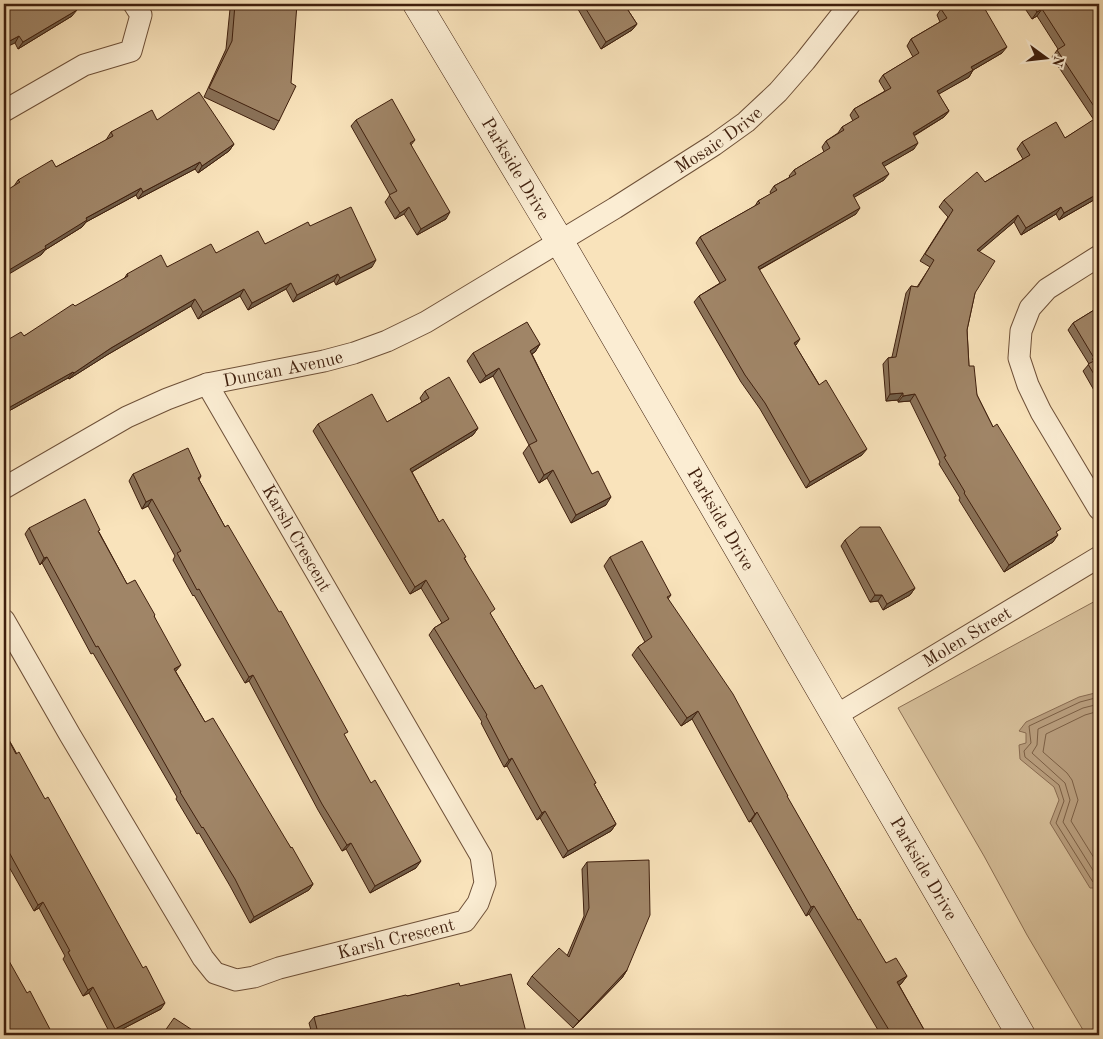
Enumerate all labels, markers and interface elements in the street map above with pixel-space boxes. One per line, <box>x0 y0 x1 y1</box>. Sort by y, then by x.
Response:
north arrow <box>1020 32 1070 82</box>
text: N <box>1049 54 1066 68</box>
street label: Mosaic Drive <box>672 104 766 177</box>
street label: Parkside Drive <box>477 115 553 223</box>
street label: Duncan Avenue <box>221 348 345 391</box>
street label: Parkside Drive <box>683 465 757 574</box>
street label: Karsh Crescent <box>258 482 334 595</box>
street label: Molen Street <box>920 604 1015 671</box>
street label: Parkside Drive <box>886 814 960 923</box>
street label: Karsh Crescent <box>336 916 457 963</box>

